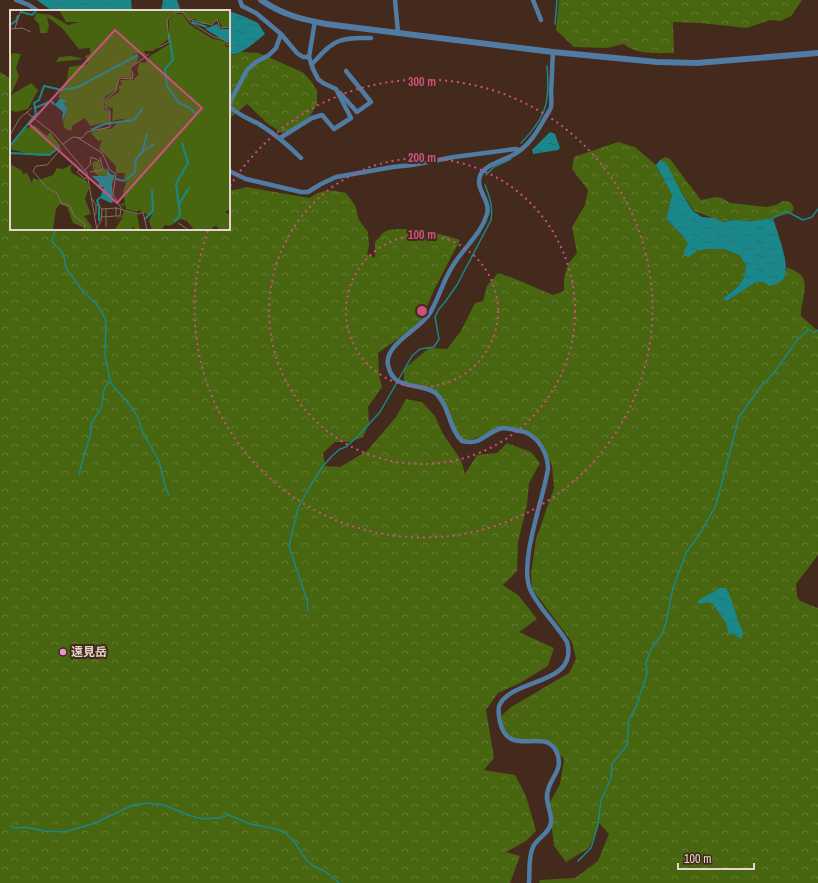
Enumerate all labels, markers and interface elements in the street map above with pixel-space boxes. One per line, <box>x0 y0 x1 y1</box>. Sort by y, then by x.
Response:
inset map <box>10 10 230 230</box>
text: 300 m <box>408 74 436 90</box>
text: 200 m <box>408 150 436 166</box>
text: 100 m <box>408 227 436 243</box>
centre of rings <box>415 304 429 318</box>
place label: 遠見岳 <box>71 644 107 660</box>
marker: 遠見岳 <box>58 647 68 657</box>
scale bar <box>678 845 754 871</box>
text: 100 m <box>684 851 711 867</box>

